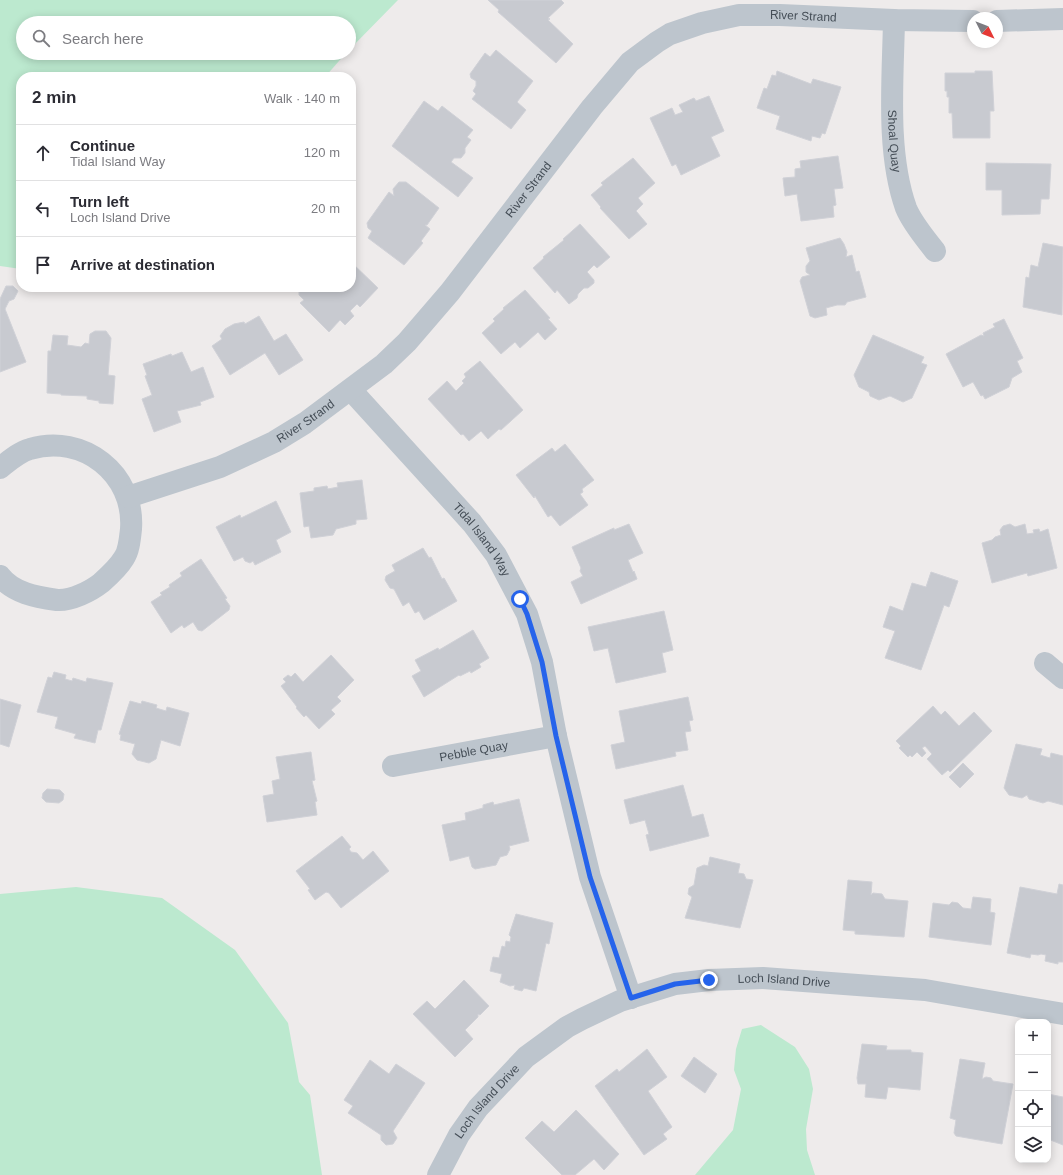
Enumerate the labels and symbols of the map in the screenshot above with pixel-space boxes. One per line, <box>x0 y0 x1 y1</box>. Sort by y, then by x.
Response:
street label: River Strand <box>770 8 837 24</box>
north arrow <box>967 12 1003 48</box>
street label: Shoal Quay <box>885 109 904 173</box>
street label: River Strand <box>503 159 554 220</box>
street label: River Strand <box>274 397 337 446</box>
street label: Tidal Island Way <box>450 500 513 579</box>
route start <box>511 590 529 608</box>
street label: Pebble Quay <box>438 738 509 764</box>
route end <box>700 971 718 989</box>
street label: Loch Island Drive <box>737 971 831 990</box>
street label: Loch Island Drive <box>452 1061 523 1141</box>

